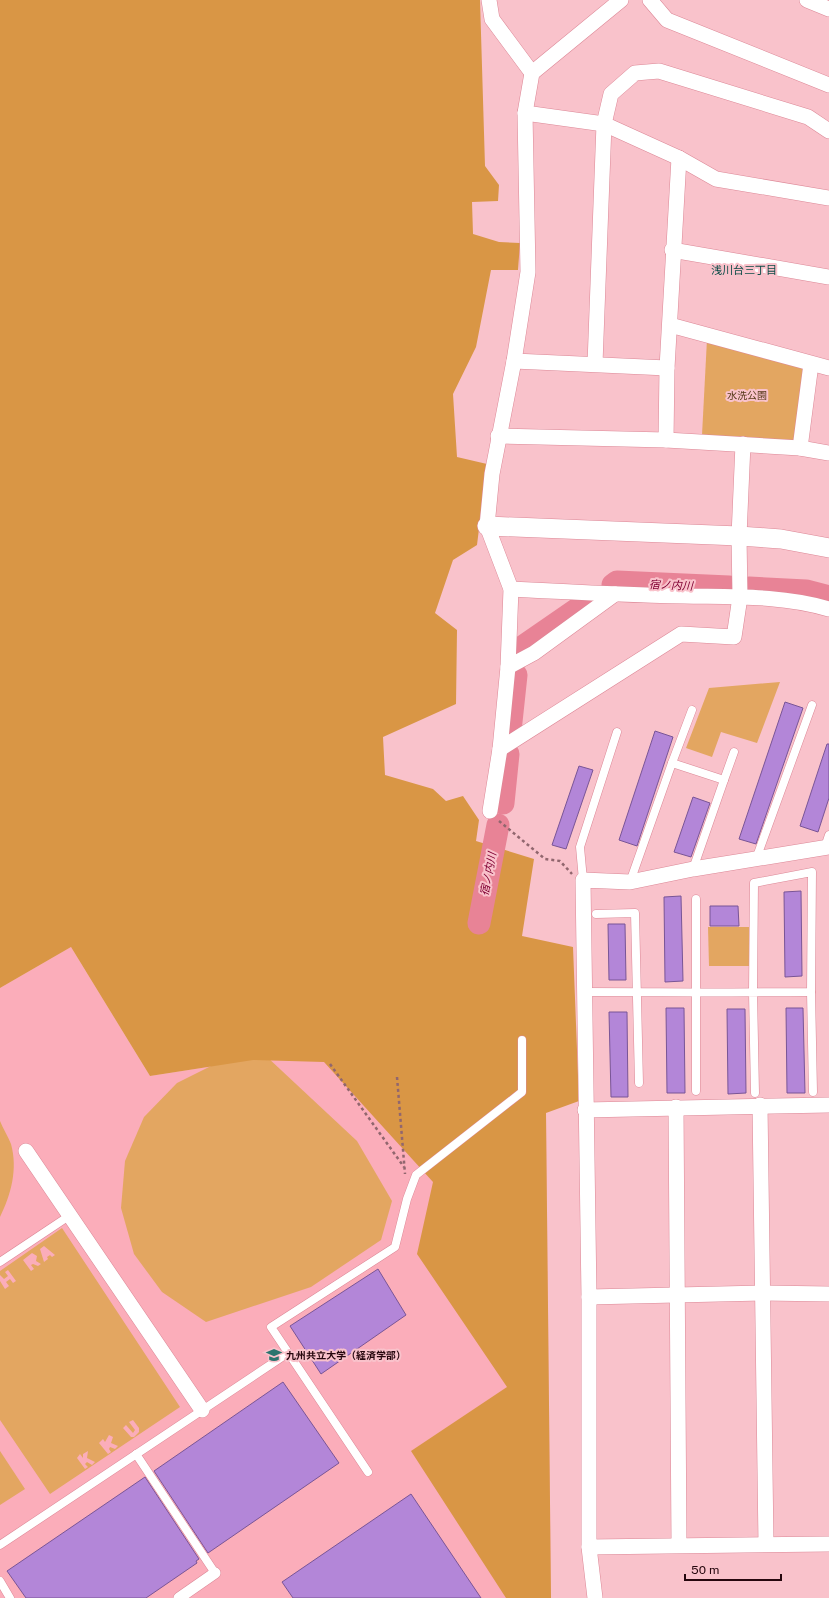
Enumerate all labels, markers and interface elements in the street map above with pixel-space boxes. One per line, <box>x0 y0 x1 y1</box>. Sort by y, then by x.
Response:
district label: 浅川台三丁目 <box>711 264 777 276</box>
park label: 水洗公園 <box>727 389 767 401</box>
water label: 宿ノ内川 <box>649 578 694 592</box>
water label: 宿ノ内川 <box>478 850 498 897</box>
school or university icon: 九州共立大学（経済学部） <box>265 1346 283 1364</box>
place label: 九州共立大学（経済学部） <box>286 1349 406 1361</box>
scale bar <box>685 1556 781 1582</box>
text: 50 m <box>691 1563 719 1577</box>

